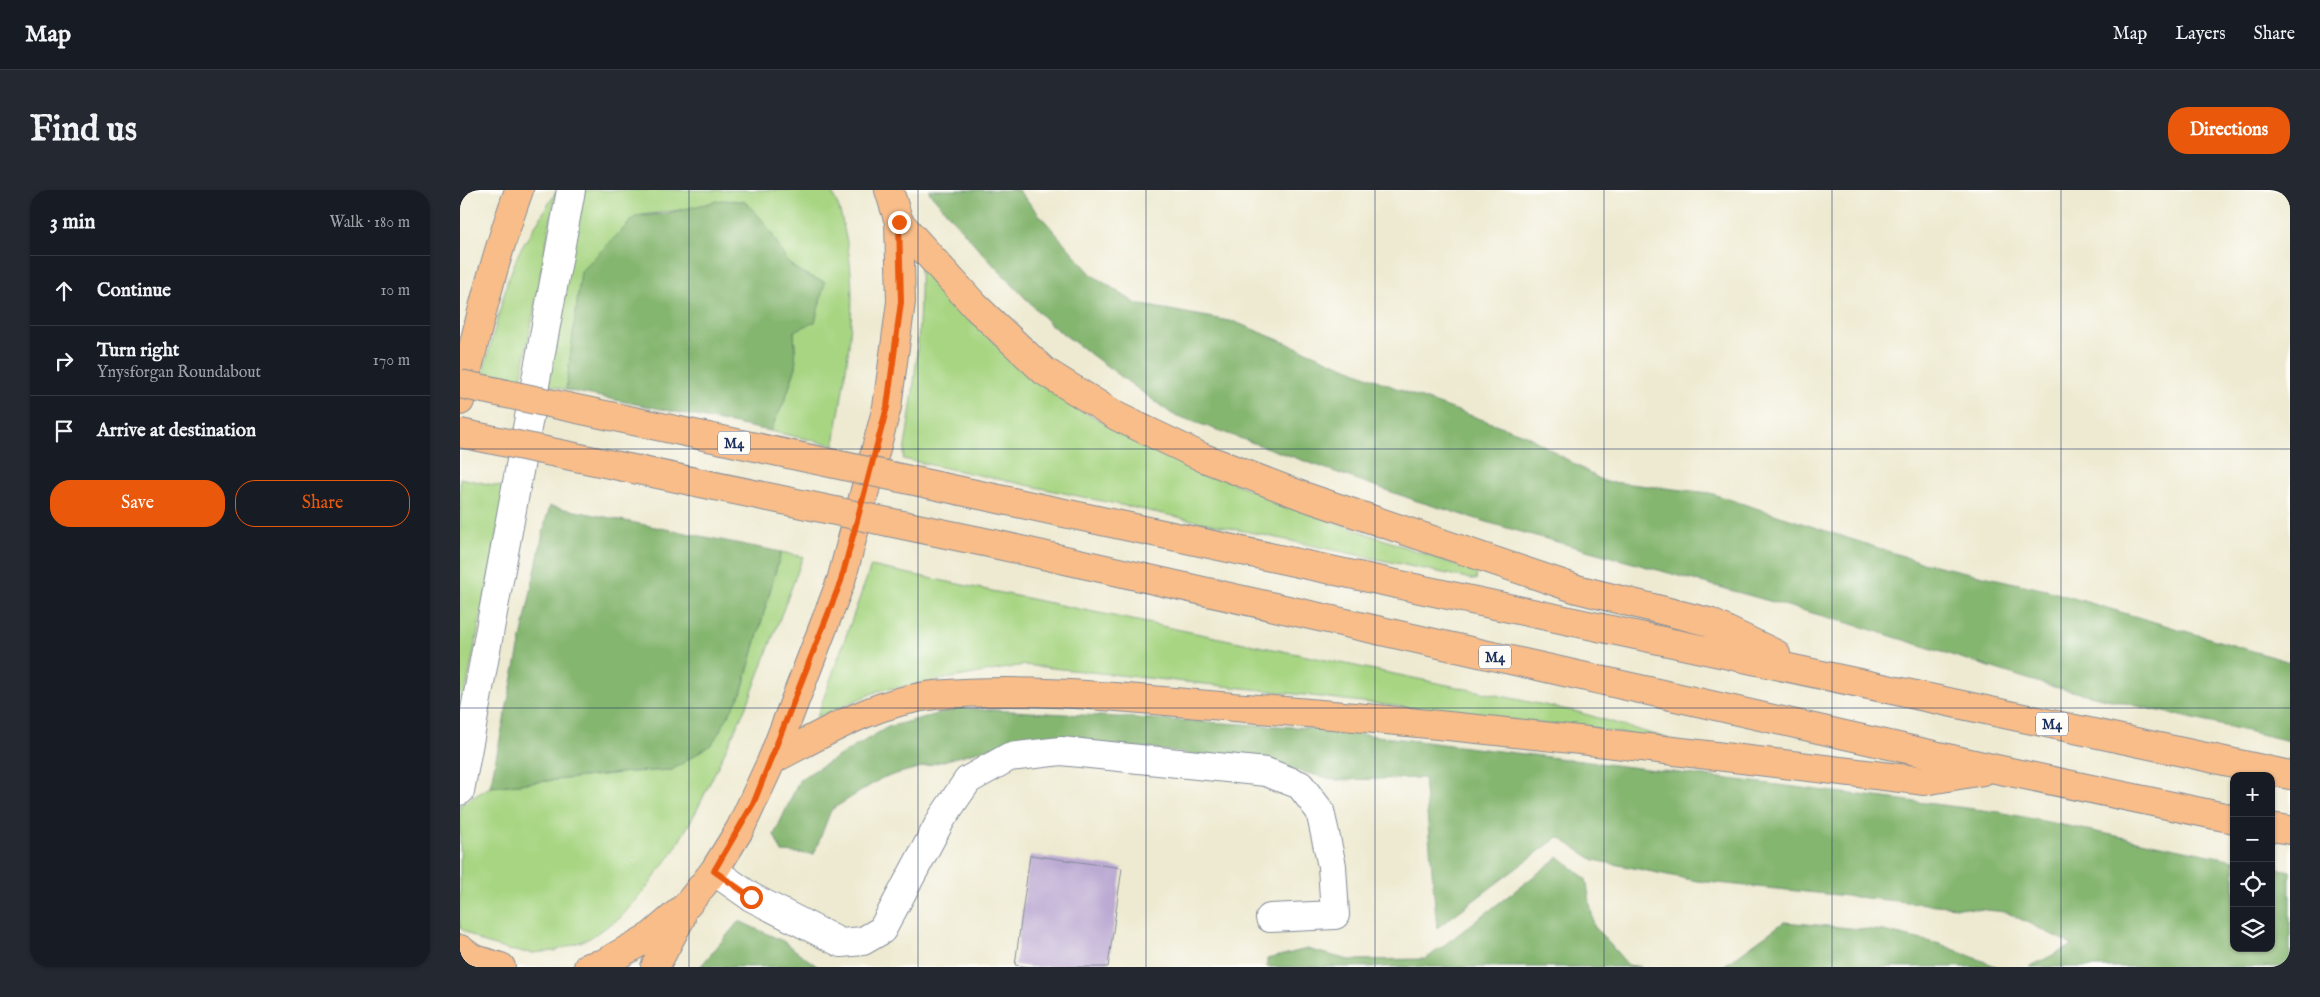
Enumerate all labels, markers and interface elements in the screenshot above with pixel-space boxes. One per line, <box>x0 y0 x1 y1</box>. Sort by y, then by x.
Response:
text: Map <box>25 19 71 50</box>
text: Map <box>2113 23 2147 46</box>
text: Layers <box>2175 23 2226 46</box>
text: Share <box>2254 23 2295 46</box>
button: Directions <box>2168 107 2290 154</box>
text: Find us <box>30 108 137 153</box>
text: 3 min <box>50 209 95 236</box>
route end <box>888 211 911 234</box>
text: Walk · 180 m <box>329 213 410 233</box>
icon: ahead <box>50 277 78 305</box>
text: Continue <box>97 279 171 303</box>
text: 10 m <box>380 281 410 301</box>
text: Turn right <box>97 339 179 363</box>
icon: right <box>50 347 78 375</box>
text: 170 m <box>373 351 410 371</box>
text: Ynysforgan Roundabout <box>97 363 261 383</box>
icon: arrive <box>50 417 78 445</box>
text: Arrive at destination <box>97 419 256 443</box>
road number: M4 <box>718 432 750 454</box>
button: Save <box>50 480 225 527</box>
button: Share <box>235 480 410 527</box>
road number: M4 <box>1479 646 1511 668</box>
road number: M4 <box>2036 712 2068 736</box>
map controls <box>2230 772 2275 952</box>
button: + <box>2230 772 2275 817</box>
button: − <box>2230 817 2275 862</box>
button: locate <box>2230 862 2275 907</box>
route start <box>740 886 763 909</box>
button: layers <box>2230 907 2275 952</box>

